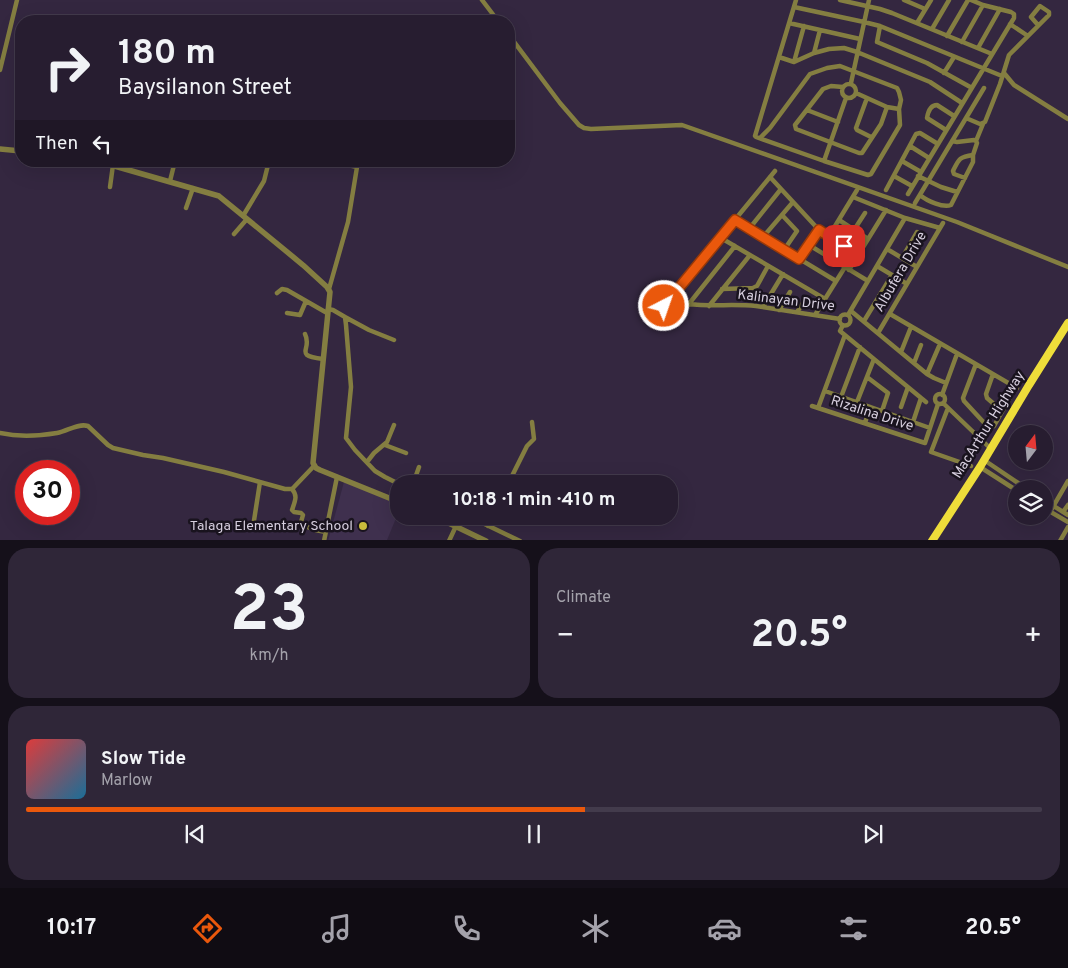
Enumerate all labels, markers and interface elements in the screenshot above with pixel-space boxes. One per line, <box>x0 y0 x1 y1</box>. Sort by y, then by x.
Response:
text: 180 m <box>118 32 216 76</box>
icon: right <box>35 35 100 100</box>
text: Baysilanon Street <box>118 75 292 102</box>
icon: left <box>88 130 116 158</box>
text: Then <box>35 132 78 156</box>
pin <box>823 225 865 267</box>
street label: Albufera Drive <box>871 229 931 315</box>
icon: arrive <box>830 232 858 260</box>
position arrow <box>637 279 689 331</box>
street label: Kalinayan Drive <box>736 287 836 315</box>
street label: MacArthur Highway <box>949 368 1029 482</box>
street label: Rizalina Drive <box>828 393 916 435</box>
north arrow <box>1008 425 1052 470</box>
map controls <box>1008 425 1053 525</box>
speed limit sign: 30 <box>15 460 80 525</box>
button: layers <box>1008 480 1053 525</box>
text: 10:18 · 1 min · 410 m <box>453 488 615 512</box>
place label: Talaga Elementary School <box>190 518 353 535</box>
marker: Talaga Elementary School <box>357 520 369 532</box>
text: 23 <box>230 572 308 654</box>
text: Climate <box>556 588 611 608</box>
text: 20.5° <box>751 612 847 661</box>
text: − <box>556 619 574 655</box>
text: + <box>1024 619 1042 655</box>
text: km/h <box>250 646 288 666</box>
text: Slow Tide <box>101 747 186 771</box>
text: Marlow <box>101 771 153 791</box>
icon: previous <box>181 820 209 848</box>
icon: pause <box>520 820 548 848</box>
icon: next <box>859 820 887 848</box>
icon: directions <box>190 911 225 946</box>
icon: music <box>319 911 354 946</box>
icon: phone <box>449 911 484 946</box>
icon: climate <box>578 911 613 946</box>
icon: car <box>707 911 742 946</box>
icon: filters <box>836 911 871 946</box>
text: 10:17 <box>47 915 96 942</box>
text: 20.5° <box>965 915 1021 942</box>

